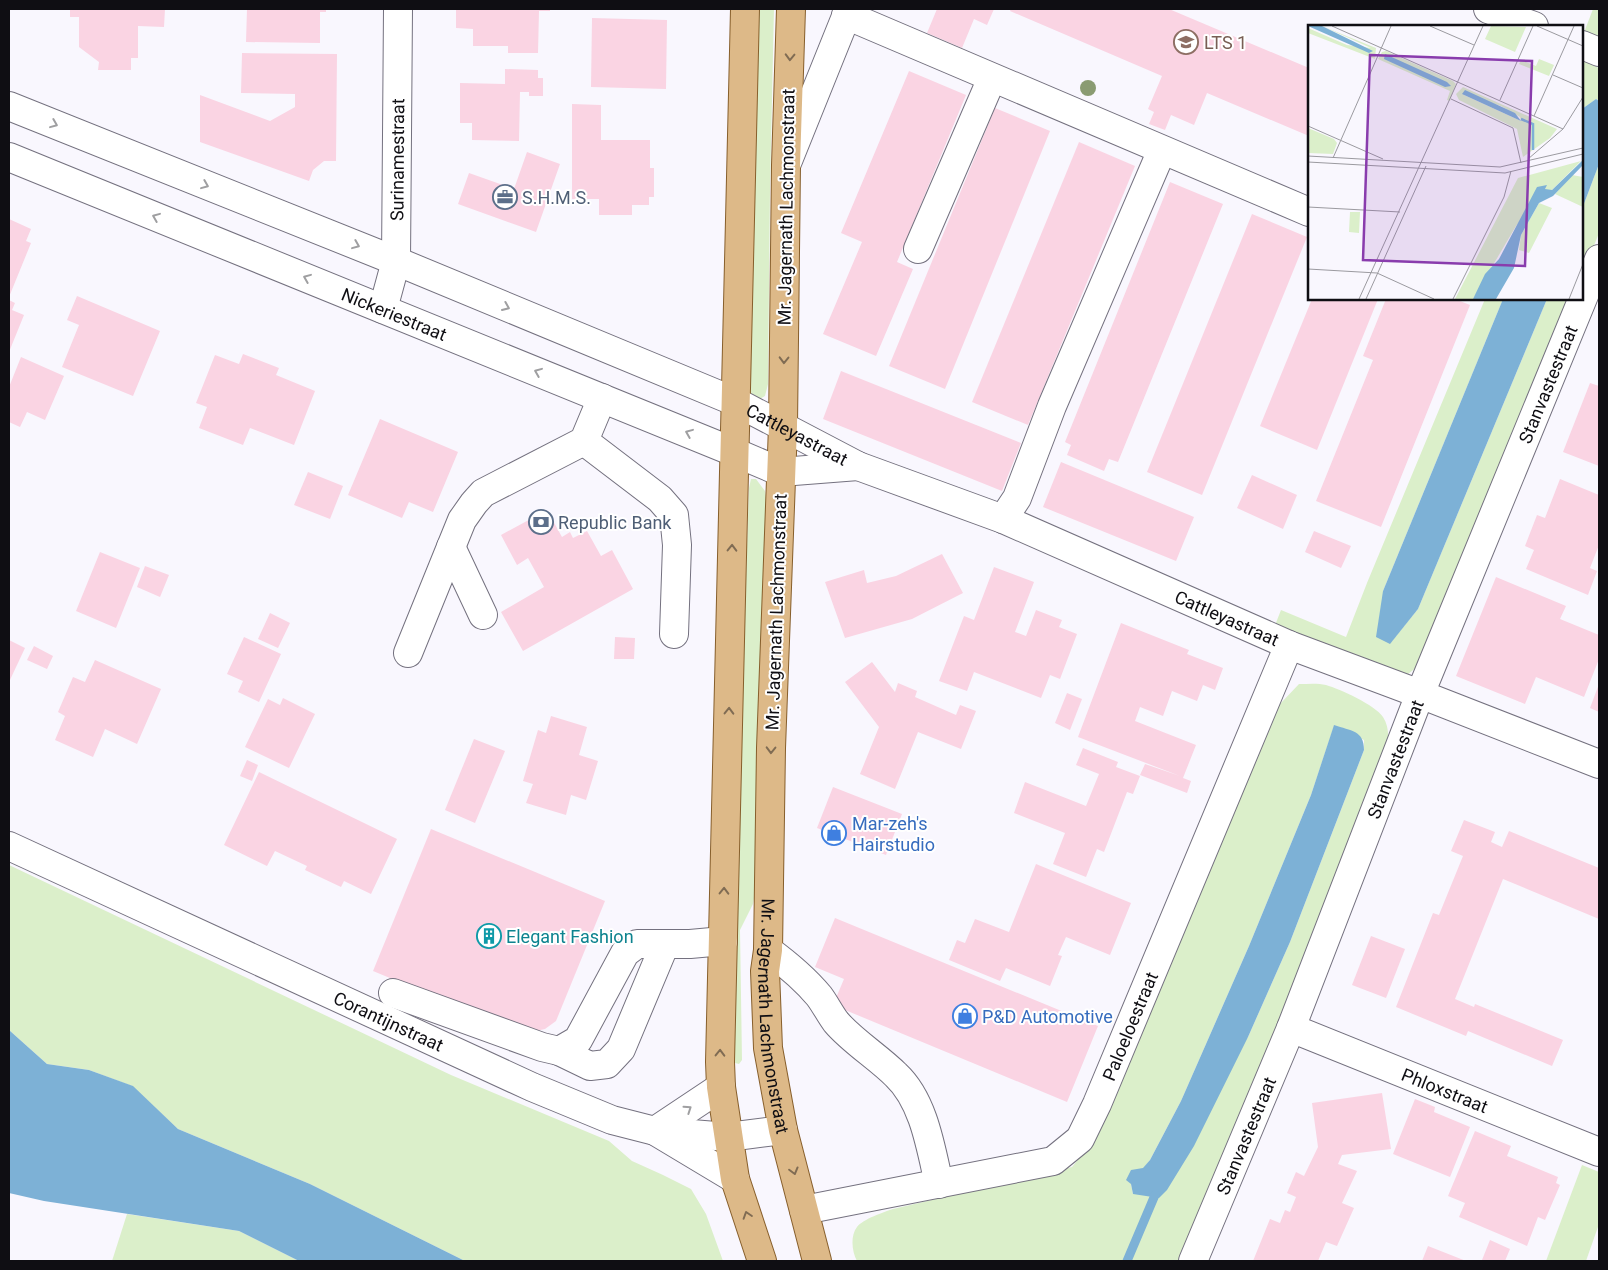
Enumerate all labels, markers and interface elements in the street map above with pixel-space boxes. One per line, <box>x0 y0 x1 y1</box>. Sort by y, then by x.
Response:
inset map <box>1308 25 1583 300</box>
school or university icon: LTS 1 <box>1173 29 1199 55</box>
place label: LTS 1 <box>1204 32 1247 53</box>
one-way arrow <box>784 54 795 62</box>
street label: Mr. Jagernath Lachmonstraat <box>773 88 799 325</box>
street label: Surinamestraat <box>386 98 408 221</box>
one-way arrow <box>49 118 58 128</box>
one-way arrow <box>200 178 209 189</box>
office icon: S.H.M.S. <box>492 184 518 210</box>
place label: S.H.M.S. <box>522 187 591 208</box>
one-way arrow <box>152 213 161 223</box>
one-way arrow <box>351 240 359 250</box>
one-way arrow <box>303 274 312 284</box>
street label: Nickeriestraat <box>339 283 450 345</box>
one-way arrow <box>501 301 510 311</box>
street label: Stanvastestraat <box>1514 322 1581 446</box>
one-way arrow <box>778 356 789 364</box>
one-way arrow <box>534 368 543 378</box>
street label: Cattleyastraat <box>743 399 852 469</box>
one-way arrow <box>685 429 694 439</box>
street label: Mr. Jagernath Lachmonstraat <box>761 493 791 731</box>
bank icon: Republic Bank <box>528 509 554 535</box>
place label: Republic Bank <box>558 512 672 533</box>
one-way arrow <box>727 544 737 552</box>
street label: Cattleyastraat <box>1172 586 1283 650</box>
street label: Stanvastestraat <box>1362 697 1427 822</box>
one-way arrow <box>723 707 734 715</box>
one-way arrow <box>765 746 776 754</box>
place label: Mar-zeh's Hairstudio <box>852 813 935 855</box>
shop icon: Mar-zeh's Hairstudio <box>821 820 847 846</box>
one-way arrow <box>719 887 730 895</box>
street label: Mr. Jagernath Lachmonstraat <box>754 898 794 1136</box>
building icon: Elegant Fashion <box>476 923 502 949</box>
place label: Elegant Fashion <box>506 926 634 947</box>
street label: Paloeloestraat <box>1098 968 1162 1084</box>
street label: Corantijnstraat <box>330 987 447 1055</box>
shop icon: P&D Automotive <box>952 1003 978 1029</box>
place label: P&D Automotive <box>982 1006 1113 1027</box>
one-way arrow <box>715 1049 726 1057</box>
street label: Phloxstraat <box>1399 1063 1491 1117</box>
street label: Stanvastestraat <box>1212 1073 1280 1198</box>
one-way arrow <box>682 1106 692 1115</box>
one-way arrow <box>788 1167 799 1176</box>
one-way arrow <box>742 1211 752 1220</box>

